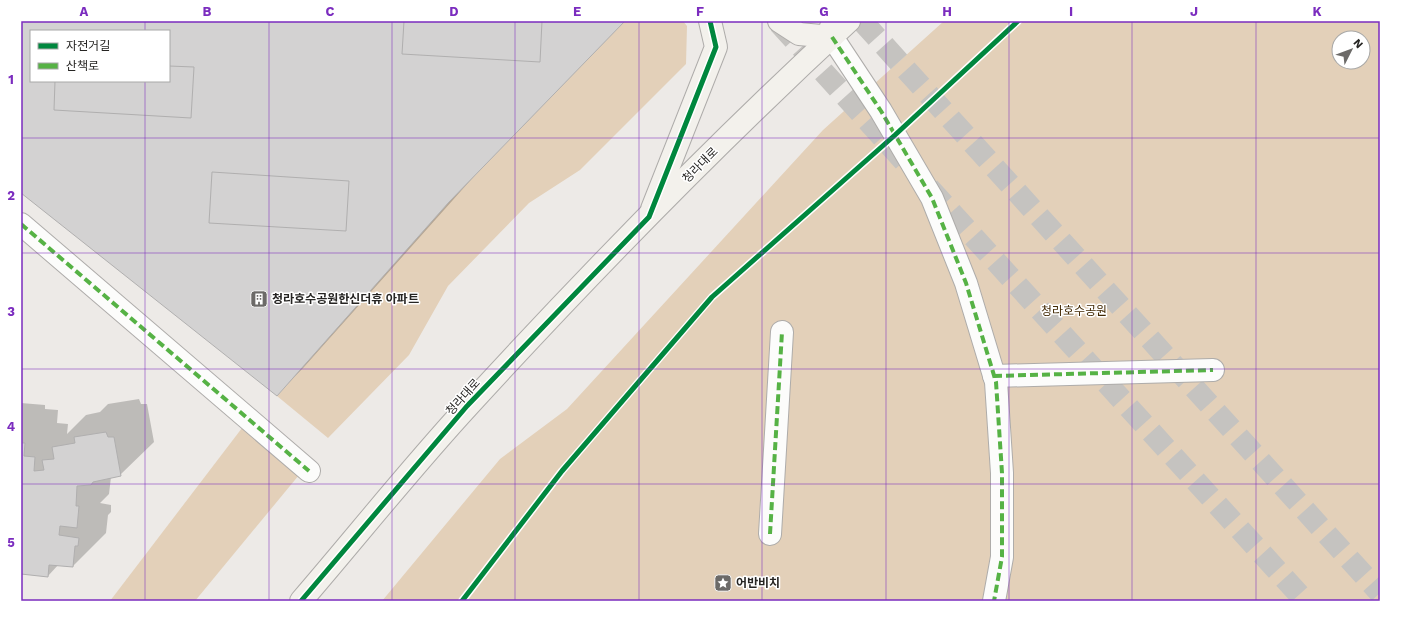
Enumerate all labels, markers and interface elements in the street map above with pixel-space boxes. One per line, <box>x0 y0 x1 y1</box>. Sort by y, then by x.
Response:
text: A <box>80 4 89 19</box>
text: B <box>203 4 212 19</box>
text: C <box>326 4 335 19</box>
text: D <box>449 4 459 19</box>
text: E <box>573 4 581 19</box>
text: F <box>696 4 704 19</box>
text: G <box>819 4 829 19</box>
text: H <box>942 4 952 19</box>
text: I <box>1069 4 1073 19</box>
text: J <box>1190 4 1198 19</box>
text: K <box>1312 4 1322 19</box>
legend <box>30 30 170 82</box>
north arrow <box>1331 30 1371 70</box>
text: N <box>1351 36 1366 51</box>
text: 자전거길 <box>66 39 110 53</box>
text: 산책로 <box>66 59 99 73</box>
text: 1 <box>8 72 14 87</box>
street label: 청라대로 <box>679 144 721 186</box>
text: 2 <box>7 188 15 203</box>
building icon: 청라호수공원한신더휴 아파트 <box>249 289 269 309</box>
place label: 청라호수공원한신더휴 아파트 <box>272 292 419 306</box>
text: 3 <box>7 304 15 319</box>
park label: 청라호수공원 <box>1041 304 1107 318</box>
street label: 청라대로 <box>443 376 483 418</box>
text: 4 <box>7 419 16 434</box>
text: 5 <box>7 535 15 550</box>
place icon: 어반비치 <box>713 573 733 593</box>
place label: 어반비치 <box>736 576 780 590</box>

